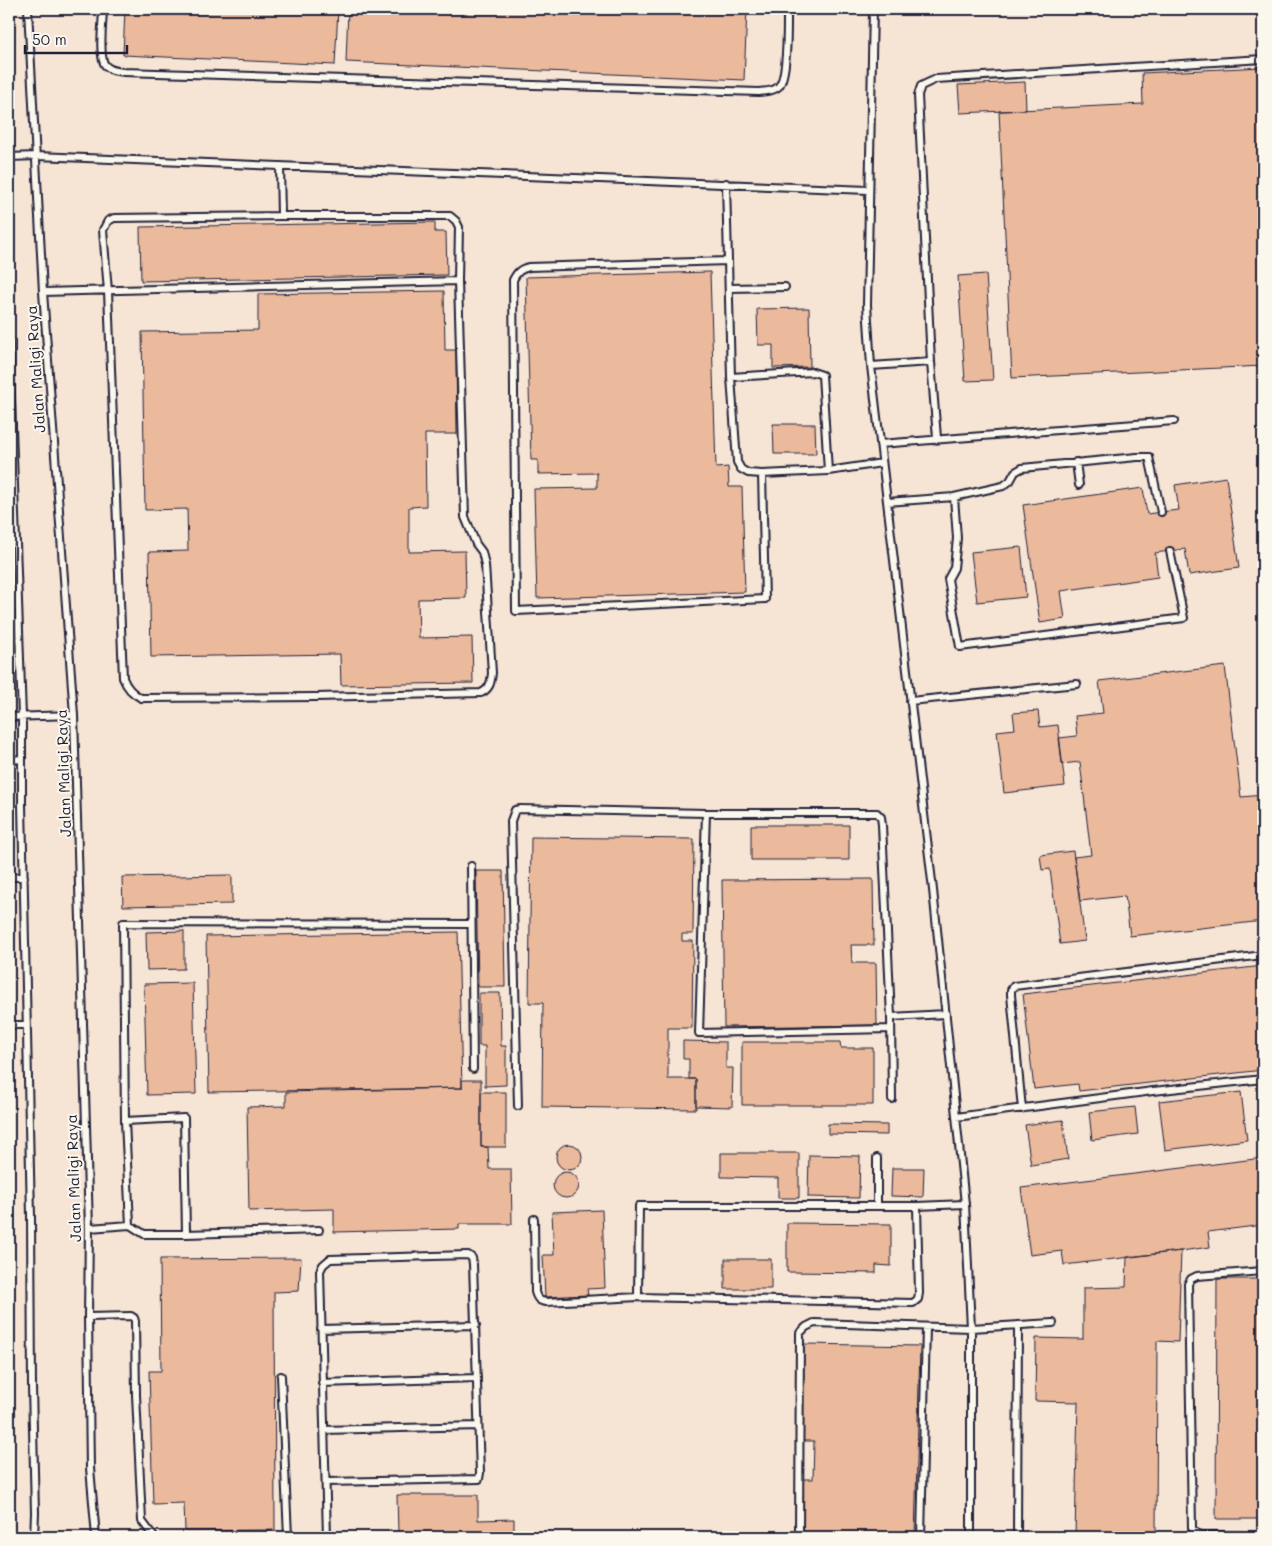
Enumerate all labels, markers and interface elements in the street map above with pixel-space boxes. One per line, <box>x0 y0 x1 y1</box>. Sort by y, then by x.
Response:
scale bar <box>25 22 128 54</box>
text: 50 m <box>32 29 67 49</box>
street label: Jalan Maligi Raya <box>21 305 49 433</box>
street label: Jalan Maligi Raya <box>51 709 75 837</box>
street label: Jalan Maligi Raya <box>61 1114 85 1242</box>

